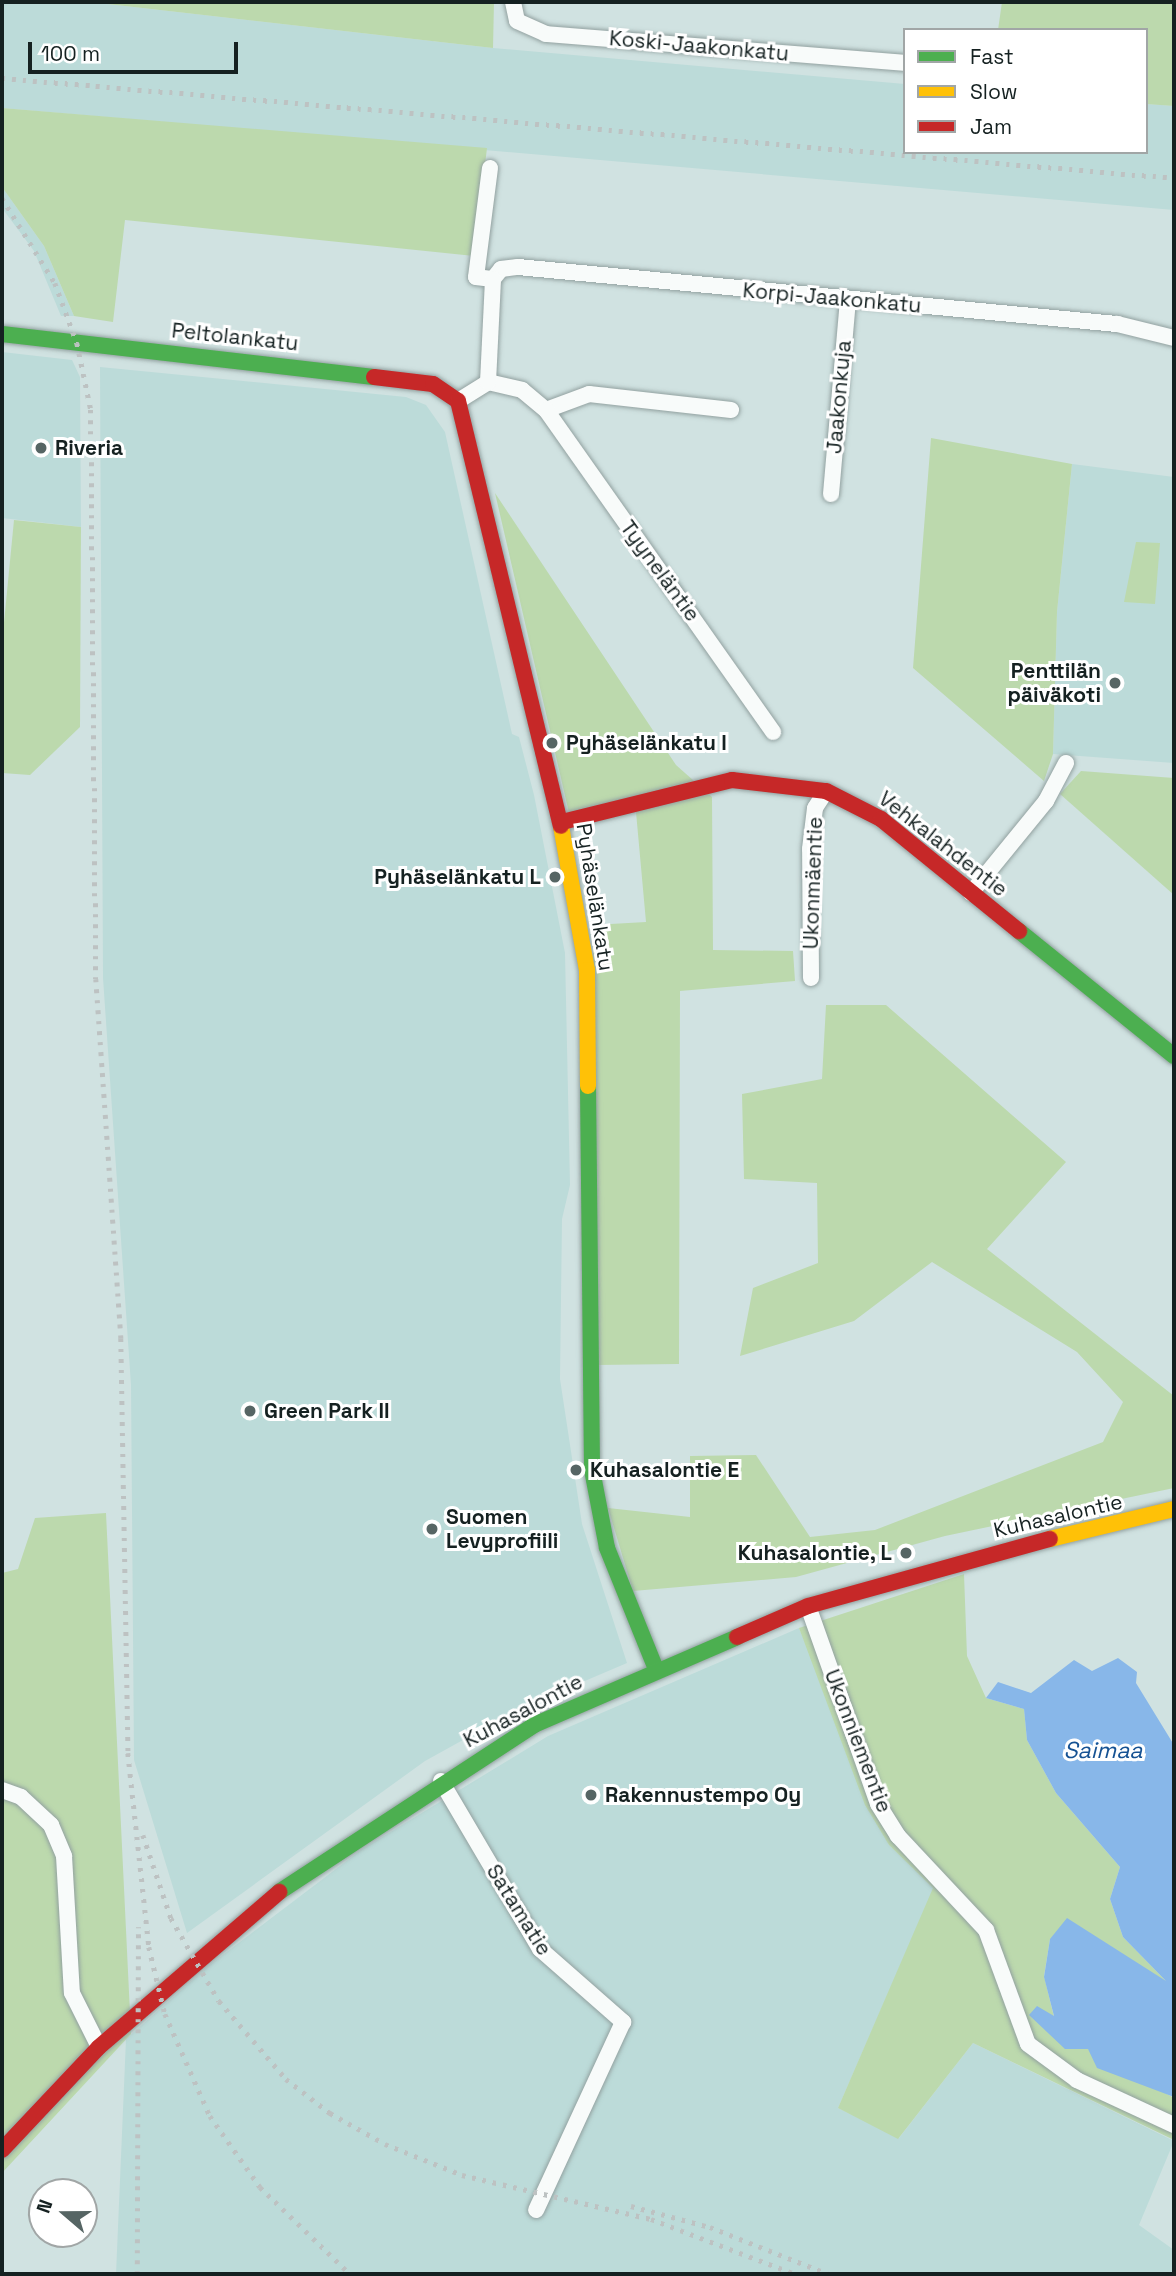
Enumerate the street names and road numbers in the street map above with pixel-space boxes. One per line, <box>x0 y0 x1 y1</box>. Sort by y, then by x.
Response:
street label: Koski-Jaakonkatu <box>608 26 790 66</box>
street label: Korpi-Jaakonkatu <box>742 278 922 318</box>
street label: Peltolankatu <box>170 318 300 356</box>
street label: Jaakonkuja <box>821 339 857 455</box>
street label: Tyyneläntie <box>615 516 705 626</box>
street label: Vehkalahdentie <box>874 786 1012 902</box>
street label: Ukonmäentie <box>798 816 828 950</box>
street label: Pyhäselänkatu <box>571 821 619 973</box>
street label: Kuhasalontie <box>991 1489 1125 1543</box>
street label: Ukonniementie <box>819 1666 897 1816</box>
street label: Kuhasalontie <box>459 1669 587 1753</box>
street label: Satamatie <box>481 1860 557 1960</box>

